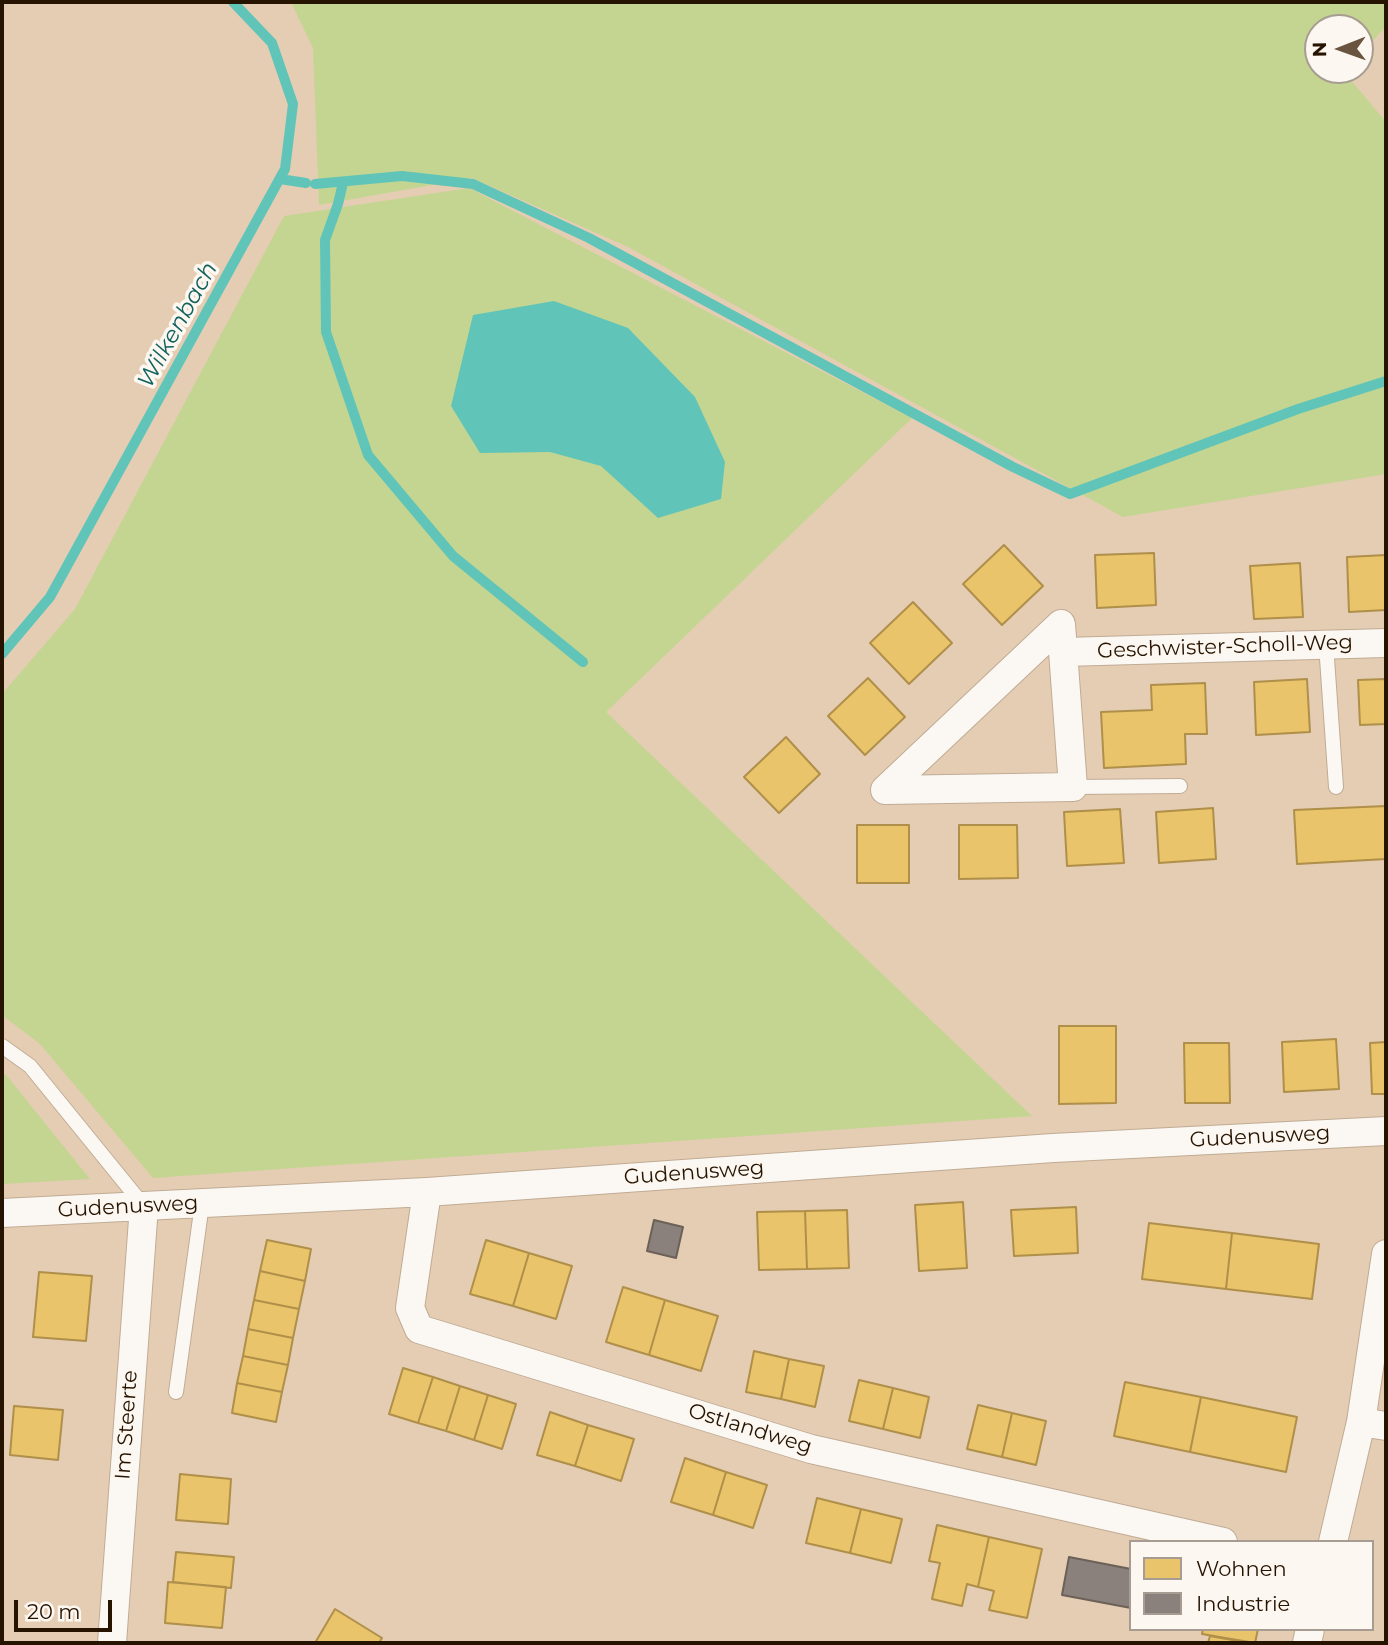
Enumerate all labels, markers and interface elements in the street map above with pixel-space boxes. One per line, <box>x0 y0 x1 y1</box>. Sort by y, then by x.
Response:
north arrow <box>1304 14 1374 84</box>
text: N <box>1308 41 1331 57</box>
water label: Wilkenbach <box>132 257 224 393</box>
street label: Geschwister-Scholl-Weg <box>1097 630 1353 664</box>
street label: Gudenusweg <box>1189 1121 1331 1153</box>
street label: Gudenusweg <box>623 1156 765 1190</box>
street label: Gudenusweg <box>57 1191 199 1223</box>
street label: Im Steerte <box>111 1369 143 1481</box>
street label: Ostlandweg <box>685 1398 815 1460</box>
legend <box>1129 1540 1374 1631</box>
text: Wohnen <box>1196 1556 1287 1581</box>
scale bar <box>18 1586 116 1630</box>
text: Industrie <box>1196 1591 1290 1616</box>
text: 20 m <box>27 1599 81 1624</box>

